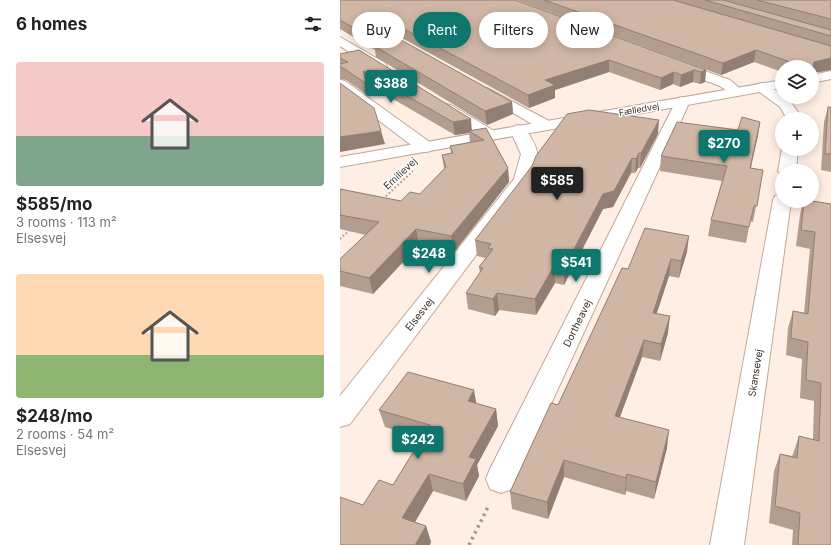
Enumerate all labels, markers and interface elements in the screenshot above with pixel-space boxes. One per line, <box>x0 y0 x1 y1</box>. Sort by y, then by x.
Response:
chip: Buy <box>352 12 405 48</box>
chip: Rent <box>413 12 471 48</box>
chip: Filters <box>479 12 548 48</box>
chip: New <box>556 12 614 48</box>
icon: filters <box>302 13 324 35</box>
text: 6 homes <box>16 14 87 34</box>
map controls <box>775 60 819 208</box>
button: layers <box>775 60 819 104</box>
pin: $388 <box>367 70 415 104</box>
text: $388 <box>374 75 408 91</box>
icon: home <box>134 88 206 160</box>
street label: Fælledvej <box>618 100 660 118</box>
button: + <box>775 112 819 156</box>
pin: $270 <box>700 130 748 164</box>
text: $270 <box>708 135 740 151</box>
street label: Emilievej <box>381 155 419 191</box>
button: − <box>775 164 819 208</box>
pin: $585 <box>533 167 581 201</box>
text: $585 <box>540 172 574 188</box>
text: $585/mo <box>16 194 92 214</box>
text: 3 rooms · 113 m² <box>16 214 117 230</box>
text: Elsesvej <box>16 230 66 246</box>
pin: $248 <box>405 240 453 274</box>
text: $248 <box>412 245 446 261</box>
pin: $541 <box>552 249 600 283</box>
text: $541 <box>561 254 591 270</box>
street label: Elsesvej <box>402 295 436 333</box>
street label: Dortheavej <box>560 297 594 349</box>
icon: home <box>134 300 206 372</box>
street label: Skansevej <box>745 348 765 398</box>
text: $248/mo <box>16 406 93 426</box>
text: 2 rooms · 54 m² <box>16 426 114 442</box>
pin: $242 <box>394 426 442 460</box>
text: $242 <box>401 431 435 447</box>
text: Elsesvej <box>16 442 66 458</box>

